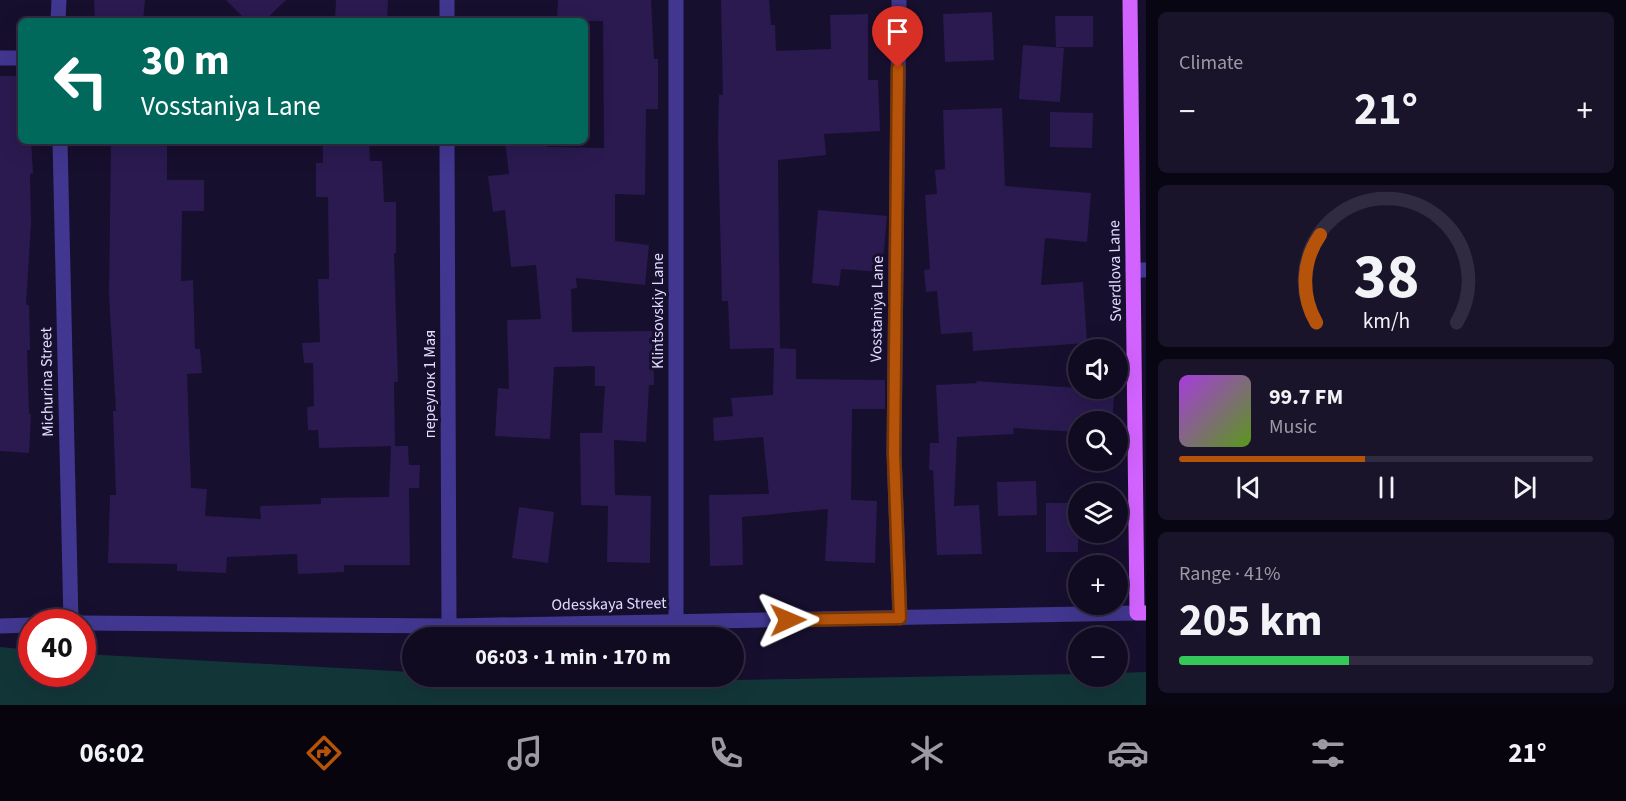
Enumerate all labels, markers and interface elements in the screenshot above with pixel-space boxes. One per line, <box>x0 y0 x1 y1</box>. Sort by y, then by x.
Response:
pin <box>872 6 923 68</box>
icon: arrive <box>881 15 914 48</box>
text: 30 m <box>141 31 230 91</box>
icon: left <box>42 42 120 120</box>
text: Climate <box>1179 49 1243 77</box>
text: 21° <box>1354 78 1418 142</box>
text: Vosstaniya Lane <box>141 87 321 126</box>
text: − <box>1179 88 1195 135</box>
text: + <box>1577 88 1593 135</box>
street label: Sverdlova Lane <box>1103 220 1127 322</box>
text: 38 <box>1353 233 1419 322</box>
street label: Klintsovskiy Lane <box>647 253 669 369</box>
street label: Vosstaniya Lane <box>865 256 889 362</box>
text: km/h <box>1362 306 1410 337</box>
street label: Michurina Street <box>35 326 59 437</box>
street label: переулок 1 Мая <box>419 330 441 438</box>
map controls <box>1068 339 1128 687</box>
button: sound <box>1068 339 1128 399</box>
text: 99.7 FM <box>1269 381 1343 413</box>
button: search <box>1068 411 1128 471</box>
text: Music <box>1269 413 1317 441</box>
icon: previous <box>1232 471 1265 504</box>
icon: pause <box>1370 471 1403 504</box>
icon: next <box>1508 471 1541 504</box>
button: layers <box>1068 483 1128 543</box>
button: + <box>1068 555 1128 615</box>
text: Range · 41% <box>1179 560 1280 588</box>
position arrow <box>756 588 820 652</box>
text: 205 km <box>1179 589 1323 653</box>
street label: Odesskaya Street <box>551 592 667 616</box>
speed limit sign: 40 <box>18 609 96 687</box>
button: − <box>1068 627 1128 687</box>
text: 06:03 · 1 min · 170 m <box>475 641 671 673</box>
icon: directions <box>303 732 345 774</box>
icon: music <box>504 732 546 774</box>
icon: phone <box>705 732 747 774</box>
icon: climate <box>906 732 948 774</box>
icon: car <box>1107 732 1149 774</box>
icon: filters <box>1307 732 1349 774</box>
text: 06:02 <box>79 734 145 773</box>
text: 21° <box>1508 734 1547 773</box>

